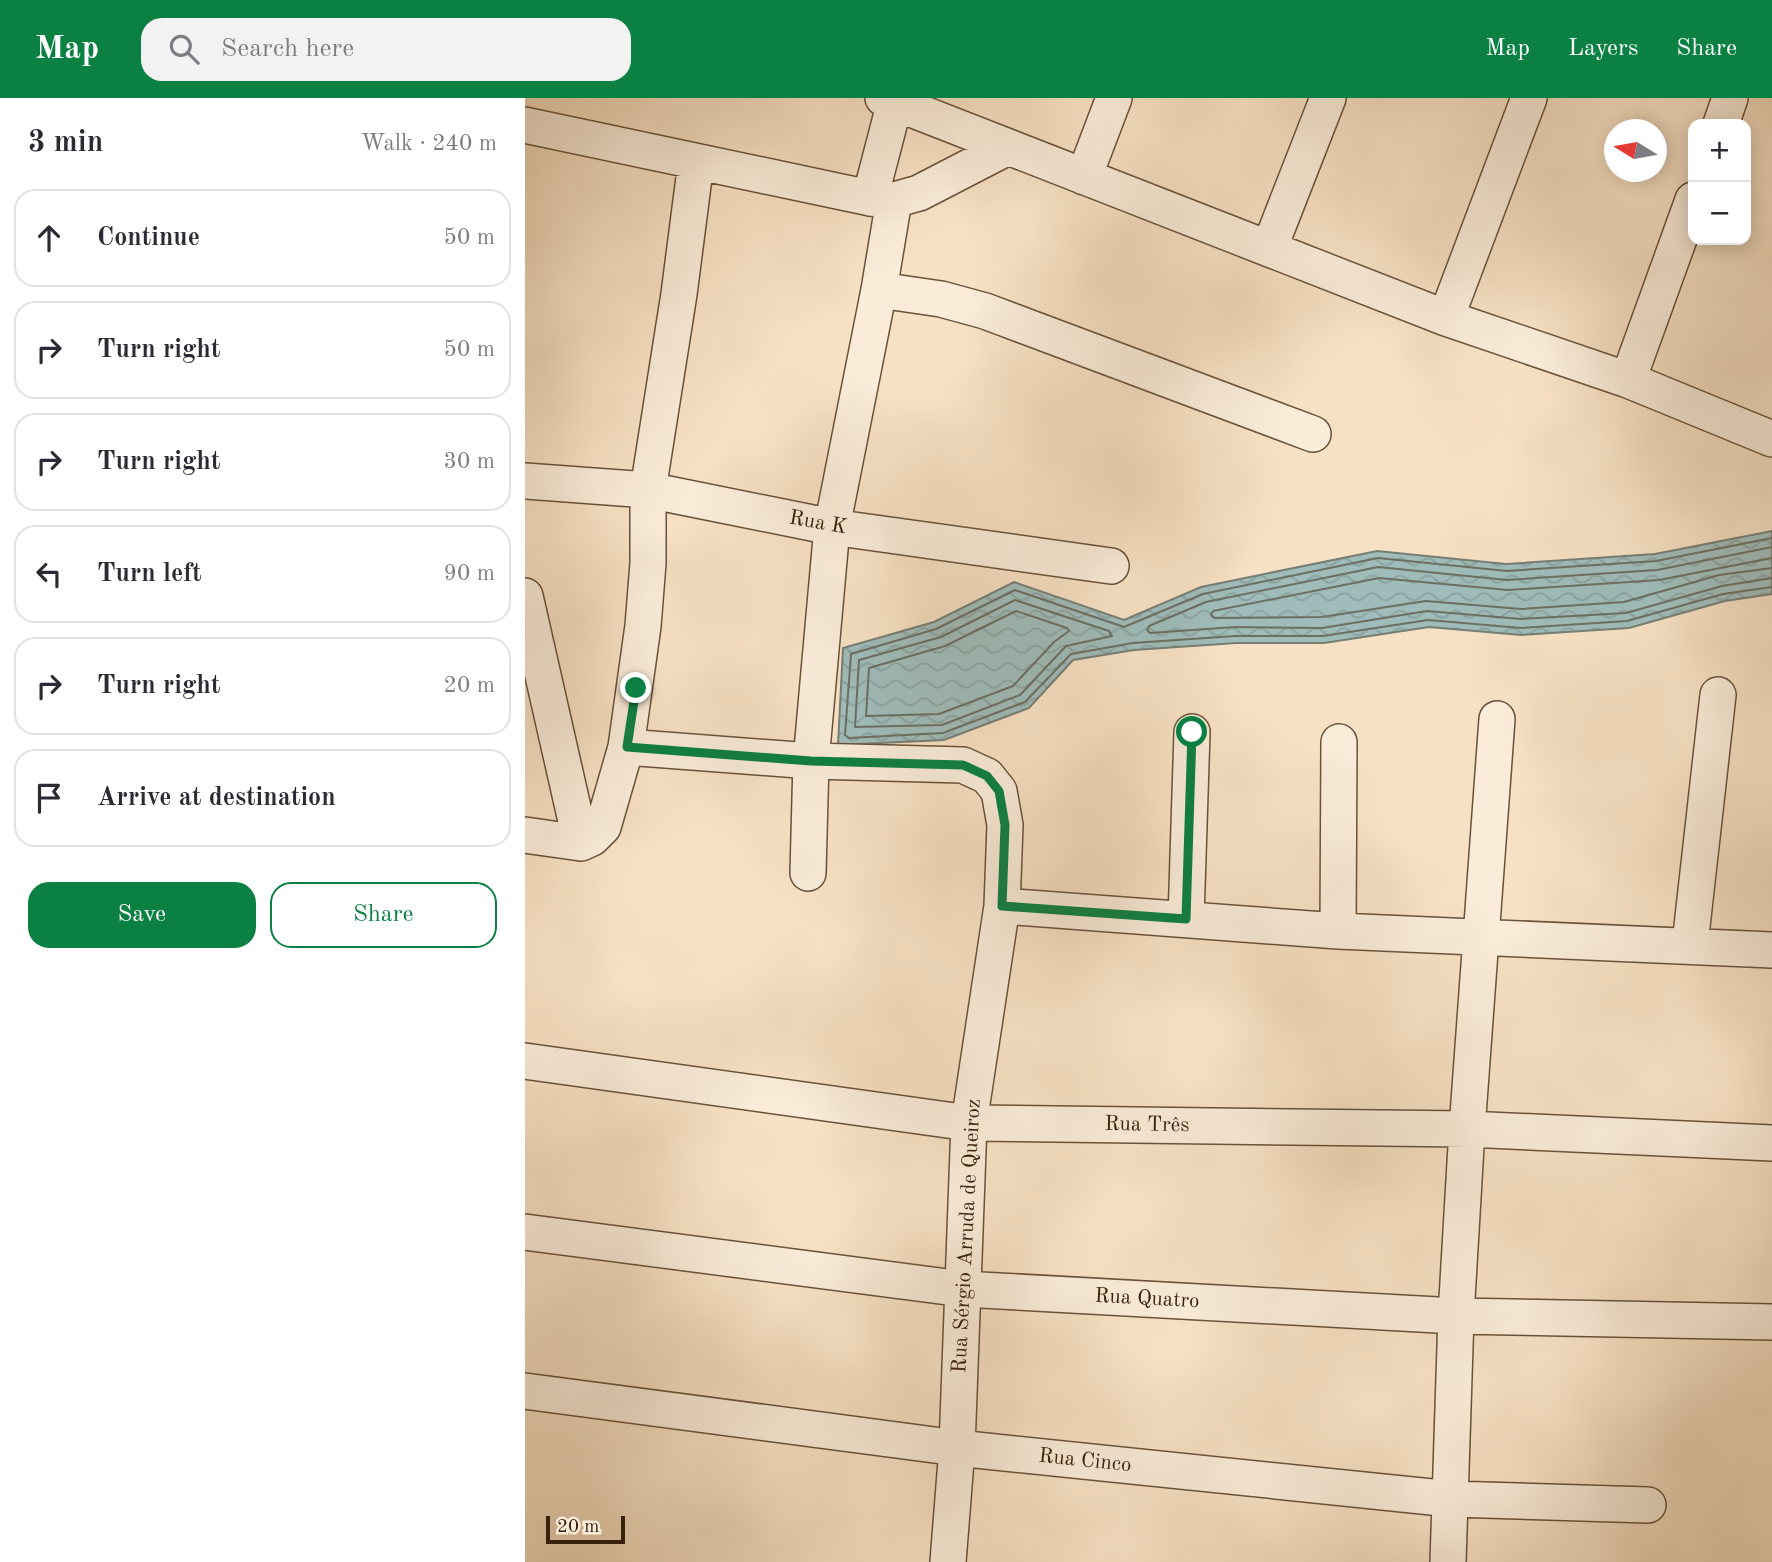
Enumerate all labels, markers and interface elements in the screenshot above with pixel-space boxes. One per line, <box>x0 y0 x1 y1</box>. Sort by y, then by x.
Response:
search box <box>141 18 631 81</box>
icon: search <box>165 30 203 68</box>
text: Map <box>35 33 99 66</box>
text: Search here <box>221 36 354 62</box>
text: Map <box>1486 37 1530 61</box>
text: Layers <box>1568 37 1638 61</box>
text: Share <box>1676 37 1737 61</box>
north arrow <box>1604 119 1667 182</box>
map controls <box>1688 119 1751 245</box>
button: + <box>1688 119 1751 182</box>
text: 3 min <box>28 128 103 158</box>
text: Walk · 240 m <box>361 132 497 155</box>
button: − <box>1688 182 1751 245</box>
icon: ahead <box>30 219 68 257</box>
text: Continue <box>97 225 200 251</box>
text: 50 m <box>444 226 495 249</box>
icon: right <box>30 331 68 369</box>
text: Turn right <box>97 337 220 363</box>
text: 50 m <box>444 338 495 361</box>
icon: right <box>30 443 68 481</box>
text: Turn right <box>97 449 220 475</box>
text: 30 m <box>444 450 495 473</box>
street label: Rua K <box>787 508 849 538</box>
icon: left <box>30 555 68 593</box>
text: Turn left <box>97 561 202 587</box>
text: 90 m <box>444 562 495 585</box>
icon: right <box>30 667 68 705</box>
route end <box>620 672 651 703</box>
text: Turn right <box>97 673 220 699</box>
text: 20 m <box>444 674 495 697</box>
route start <box>1176 716 1207 747</box>
icon: arrive <box>30 779 68 817</box>
text: Arrive at destination <box>97 785 336 811</box>
button: Save <box>28 882 256 948</box>
button: Share <box>270 882 497 948</box>
street label: Rua Sérgio Arruda de Queiroz <box>949 1098 985 1374</box>
street label: Rua Três <box>1104 1114 1190 1136</box>
street label: Rua Quatro <box>1094 1286 1200 1312</box>
street label: Rua Cinco <box>1038 1446 1132 1476</box>
scale bar <box>546 1513 625 1545</box>
text: 20 m <box>557 1518 599 1537</box>

